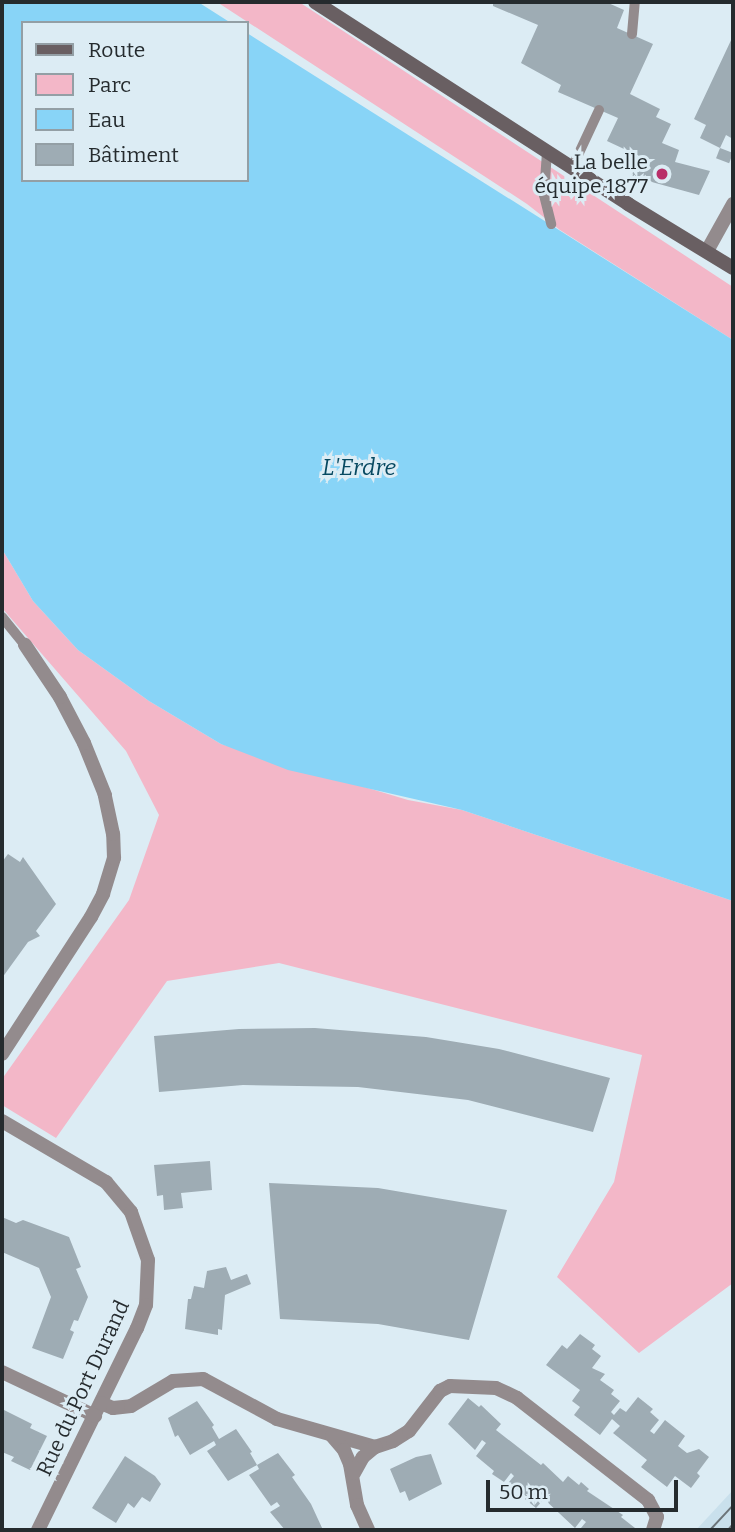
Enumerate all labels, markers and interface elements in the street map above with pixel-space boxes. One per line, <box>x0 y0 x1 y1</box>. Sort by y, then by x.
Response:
legend <box>21 21 248 182</box>
text: Route <box>88 37 145 63</box>
text: Parc <box>88 72 131 98</box>
text: Eau <box>88 107 125 133</box>
text: Bâtiment <box>88 142 179 168</box>
place label: La belle équipe 1877 <box>535 149 648 199</box>
marker: La belle équipe 1877 <box>654 166 670 182</box>
water label: L'Erdre <box>322 453 396 481</box>
street label: Rue du Port Durand <box>31 1296 135 1480</box>
scale bar <box>490 1466 682 1510</box>
text: 50 m <box>499 1479 548 1505</box>

